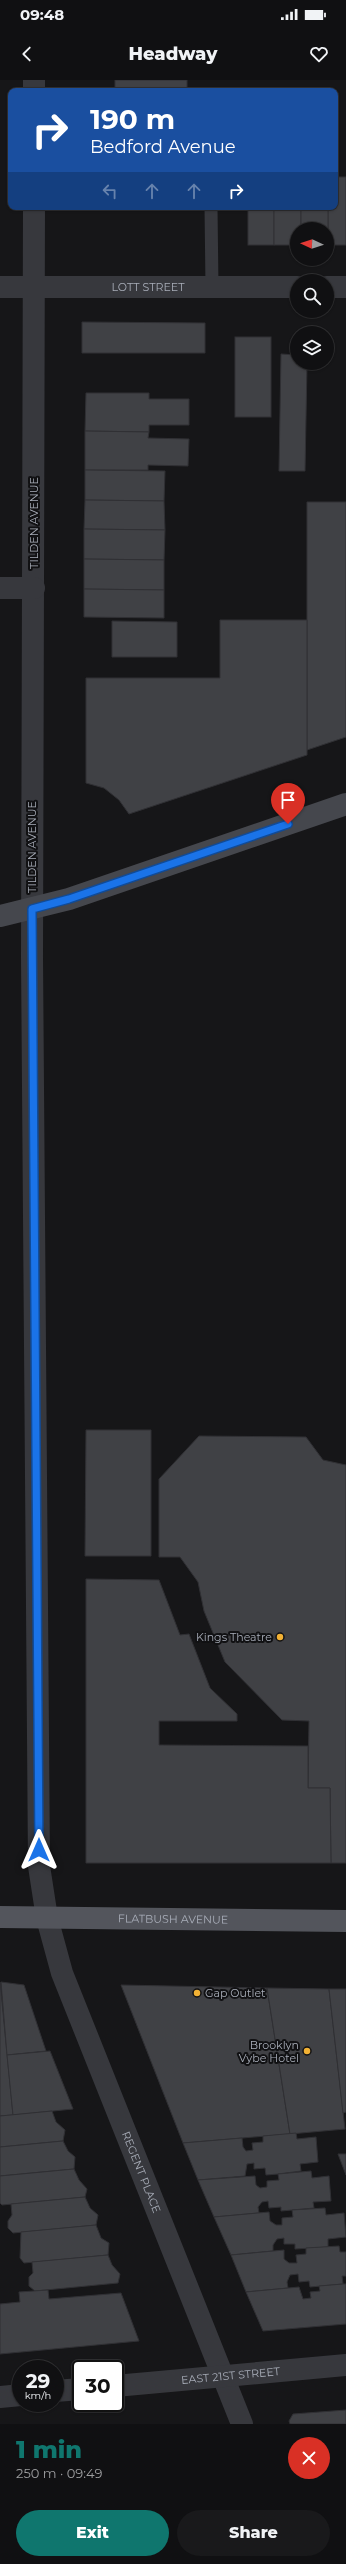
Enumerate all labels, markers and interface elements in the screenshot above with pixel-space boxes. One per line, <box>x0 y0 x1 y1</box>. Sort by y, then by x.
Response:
text: 09:48 <box>20 5 64 24</box>
icon: back <box>16 43 38 65</box>
text: Headway <box>129 43 218 65</box>
icon: heart <box>308 43 330 65</box>
text: 190 m <box>90 102 175 136</box>
icon: right <box>24 104 76 156</box>
text: Bedford Avenue <box>90 136 236 158</box>
icon: left <box>99 180 121 202</box>
icon: ahead <box>141 180 163 202</box>
icon: ahead <box>183 180 205 202</box>
icon: right <box>225 180 247 202</box>
north arrow <box>290 222 334 266</box>
map controls <box>290 222 334 370</box>
button: search <box>290 274 334 318</box>
street label: LOTT STREET <box>111 280 185 294</box>
button: layers <box>290 326 334 370</box>
street label: TILDEN AVENUE <box>27 477 41 569</box>
pin <box>271 783 305 824</box>
icon: arrive <box>277 789 299 811</box>
street label: TILDEN AVENUE <box>25 801 39 893</box>
place label: Kings Theatre <box>196 1630 272 1644</box>
marker: Kings Theatre <box>275 1632 285 1642</box>
position arrow <box>18 1829 60 1871</box>
street label: FLATBUSH AVENUE <box>118 1911 228 1927</box>
place label: Gap Outlet <box>205 1986 266 2000</box>
marker: Gap Outlet <box>192 1988 202 1998</box>
place label: Brooklyn Vybe Hotel <box>239 2038 299 2065</box>
marker: Brooklyn Vybe Hotel <box>302 2046 312 2056</box>
street label: REGENT PLACE <box>119 2129 164 2215</box>
speed limit sign: 30 <box>72 2360 124 2412</box>
street label: EAST 21ST STREET <box>180 2364 281 2387</box>
text: 29 <box>26 2369 50 2393</box>
text: km/h <box>25 2389 51 2402</box>
text: 1 min <box>16 2435 82 2464</box>
button: close <box>288 2437 330 2479</box>
text: 250 m · 09:49 <box>16 2465 102 2481</box>
button: Exit <box>16 2510 169 2556</box>
button: Share <box>177 2510 330 2556</box>

